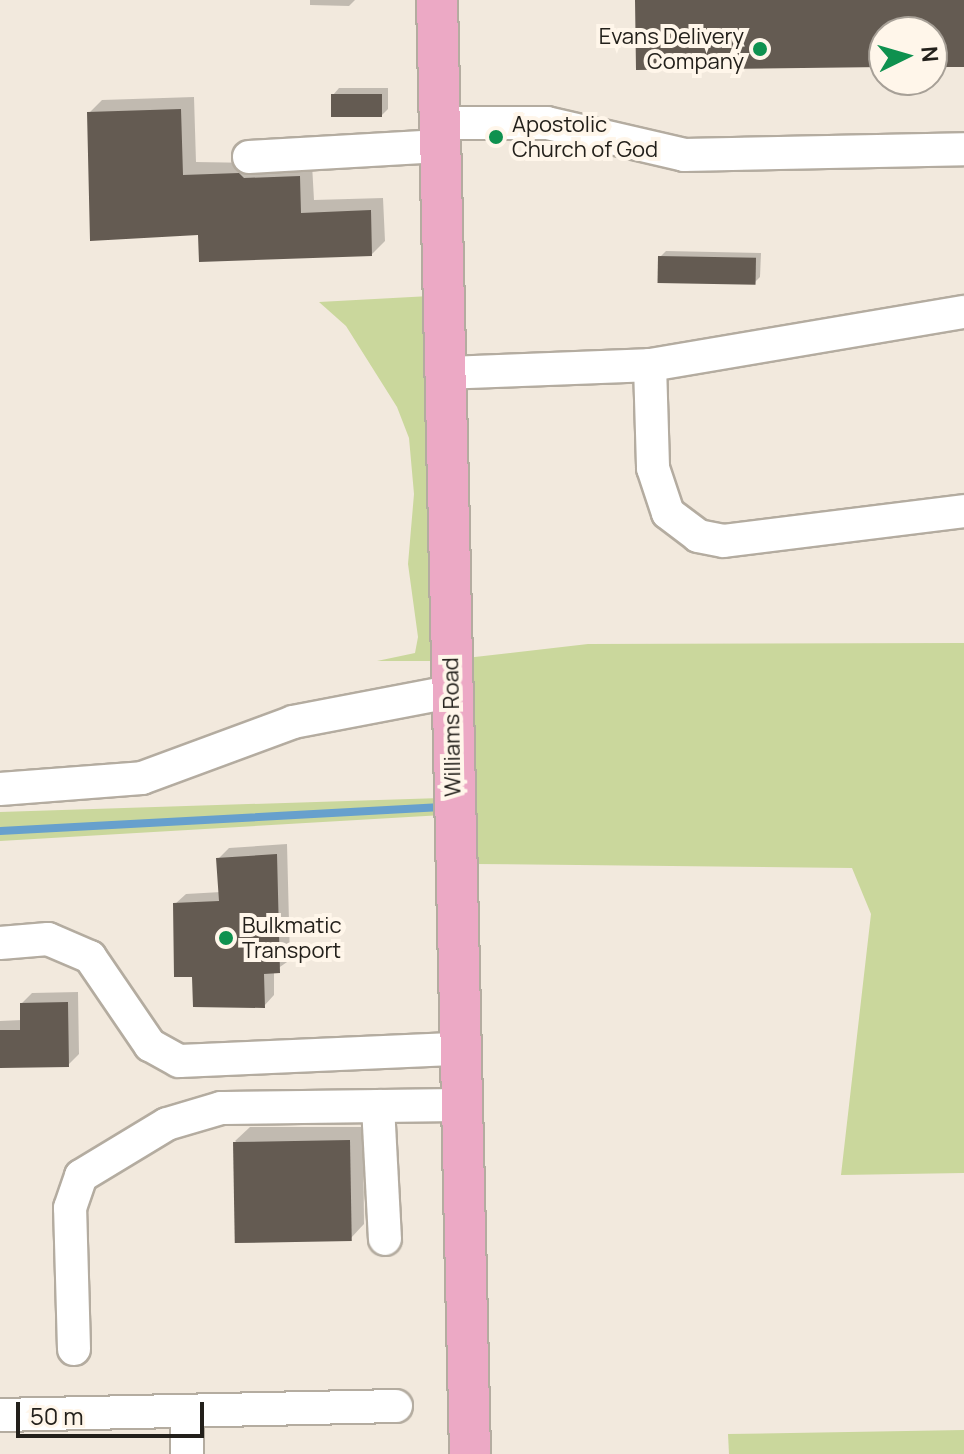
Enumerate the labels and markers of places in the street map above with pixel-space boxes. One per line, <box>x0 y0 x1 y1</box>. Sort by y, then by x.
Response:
place label: Evans Delivery Company <box>599 23 744 74</box>
marker: Evans Delivery Company <box>751 40 769 58</box>
place label: Apostolic Church of God <box>512 111 658 162</box>
marker: Apostolic Church of God <box>487 128 505 146</box>
place label: Bulkmatic Transport <box>242 912 342 964</box>
marker: Bulkmatic Transport <box>217 929 235 947</box>

